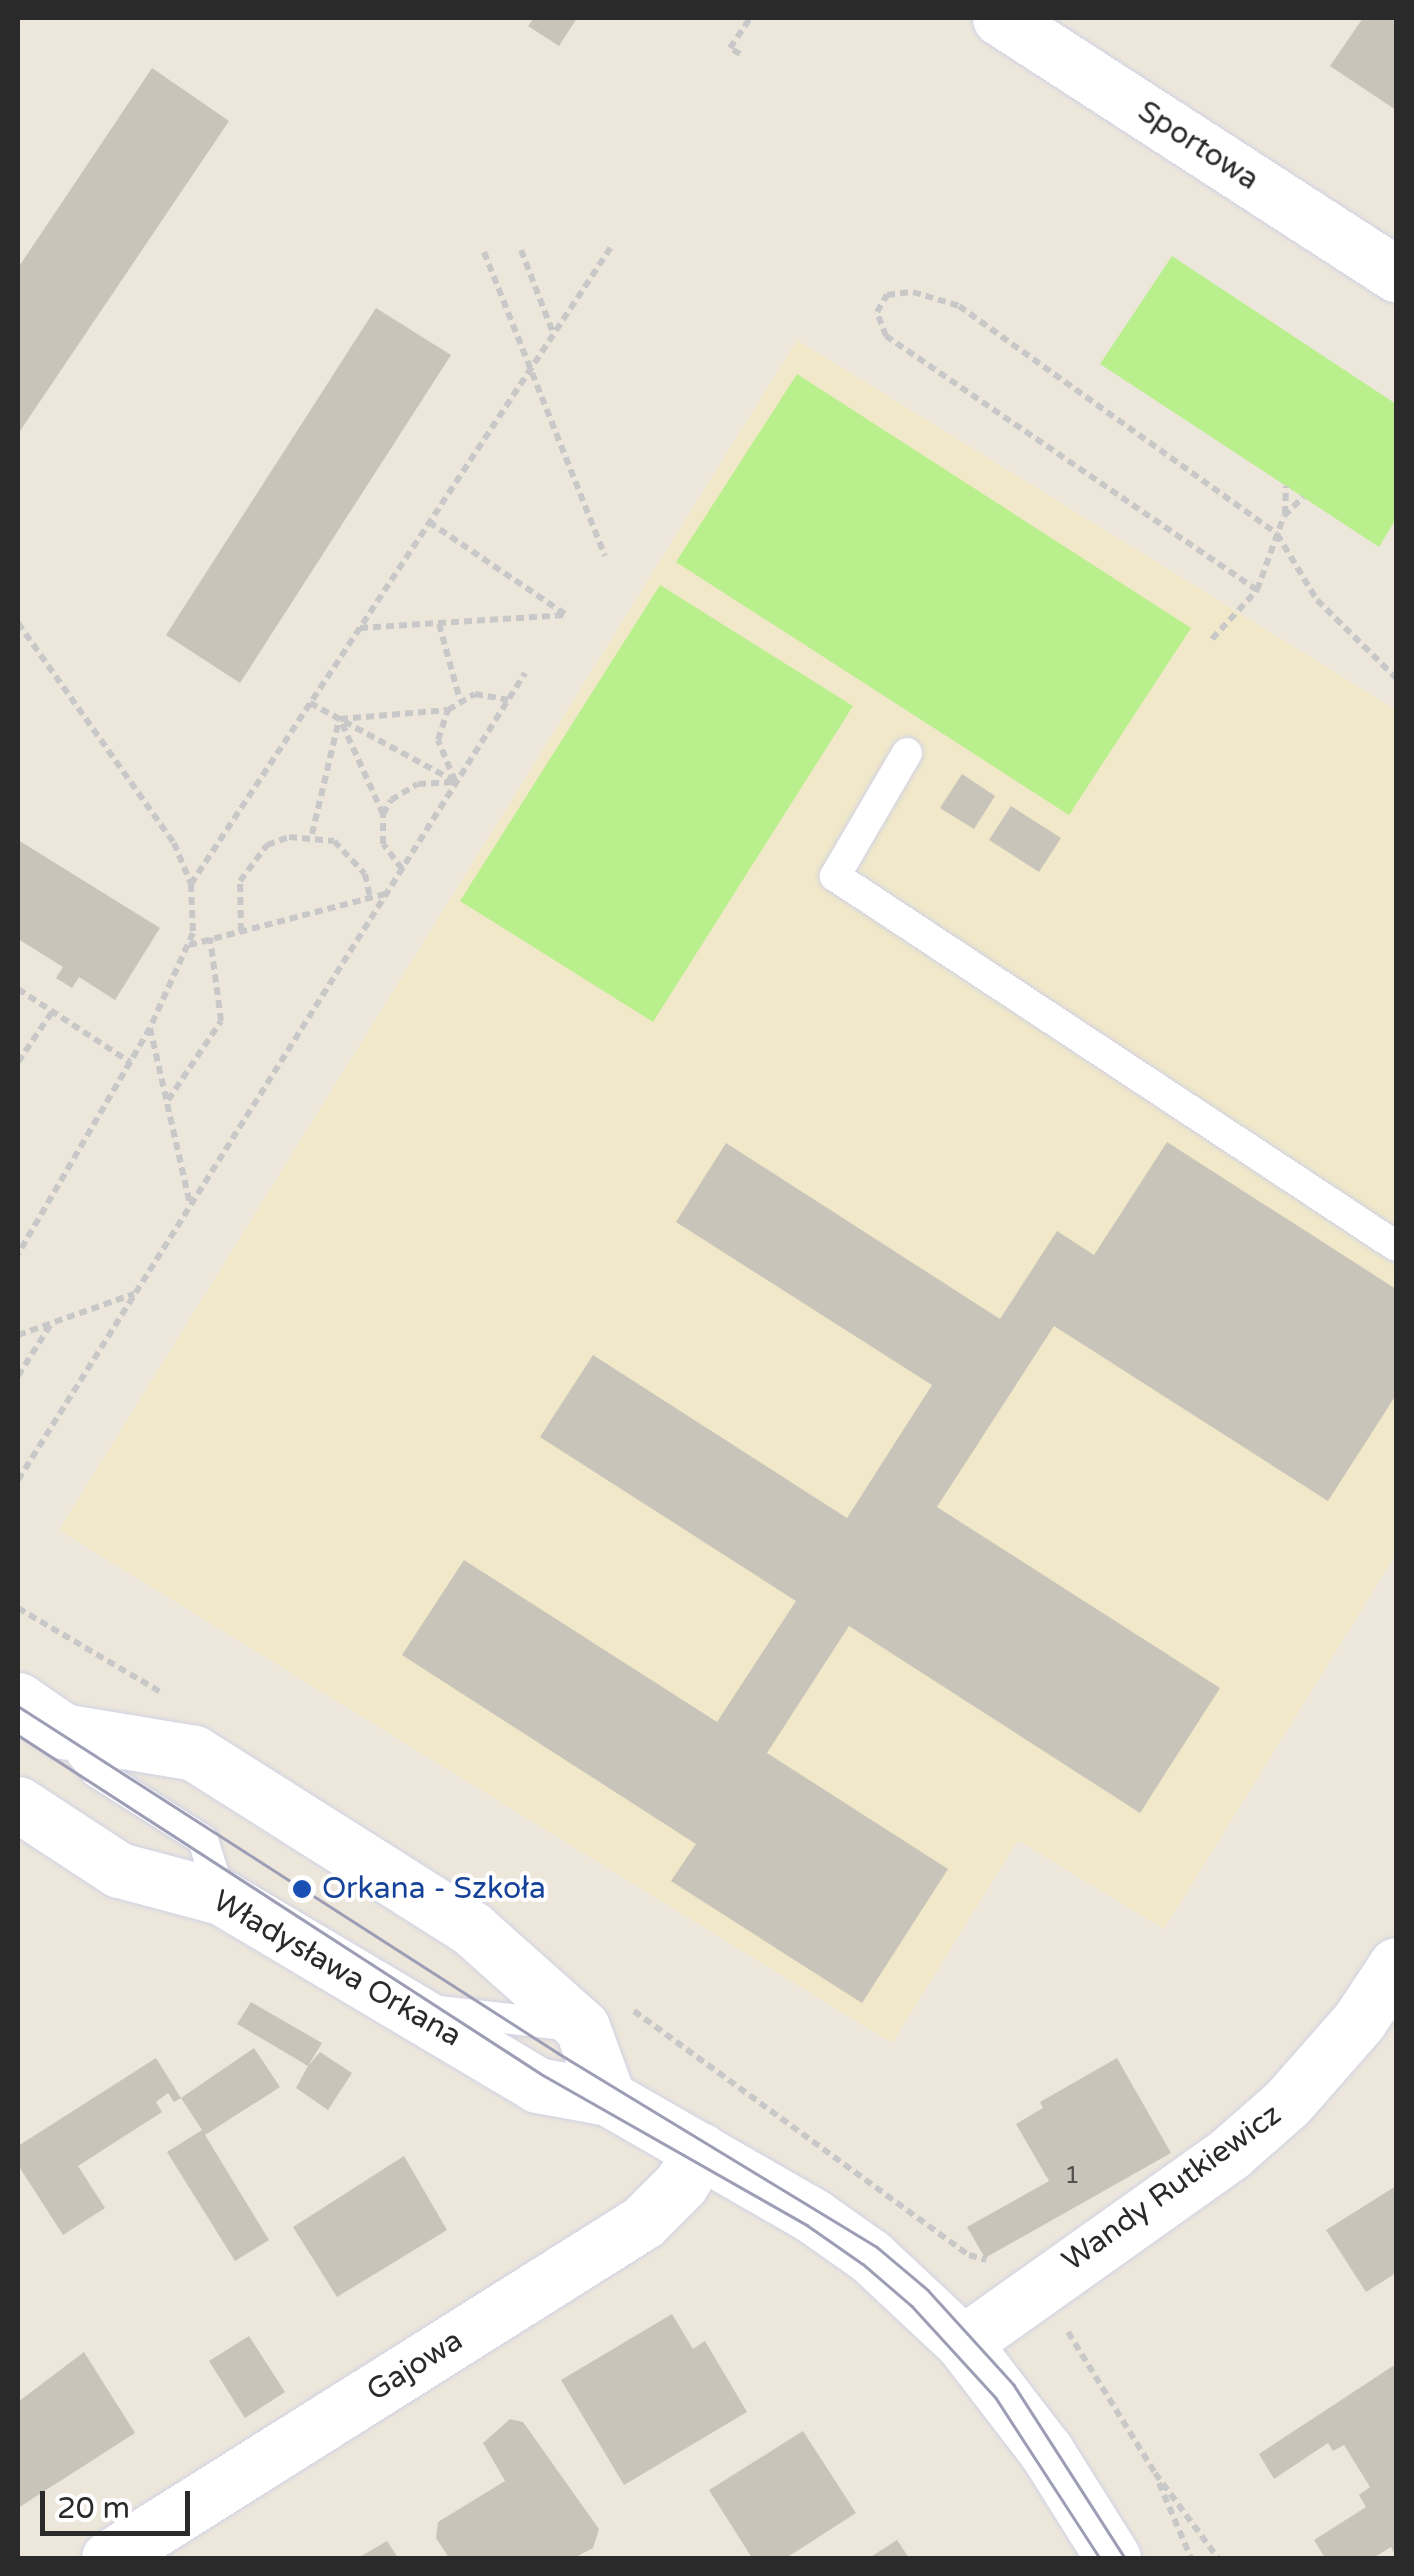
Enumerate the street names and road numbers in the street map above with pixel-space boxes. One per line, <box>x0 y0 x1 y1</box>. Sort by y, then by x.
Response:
street label: Sportowa <box>1131 94 1265 198</box>
street label: Władysława Orkana <box>206 1883 468 2055</box>
street label: Wandy Rutkiewicz <box>1056 2097 1288 2279</box>
street label: Gajowa <box>361 2323 469 2409</box>

